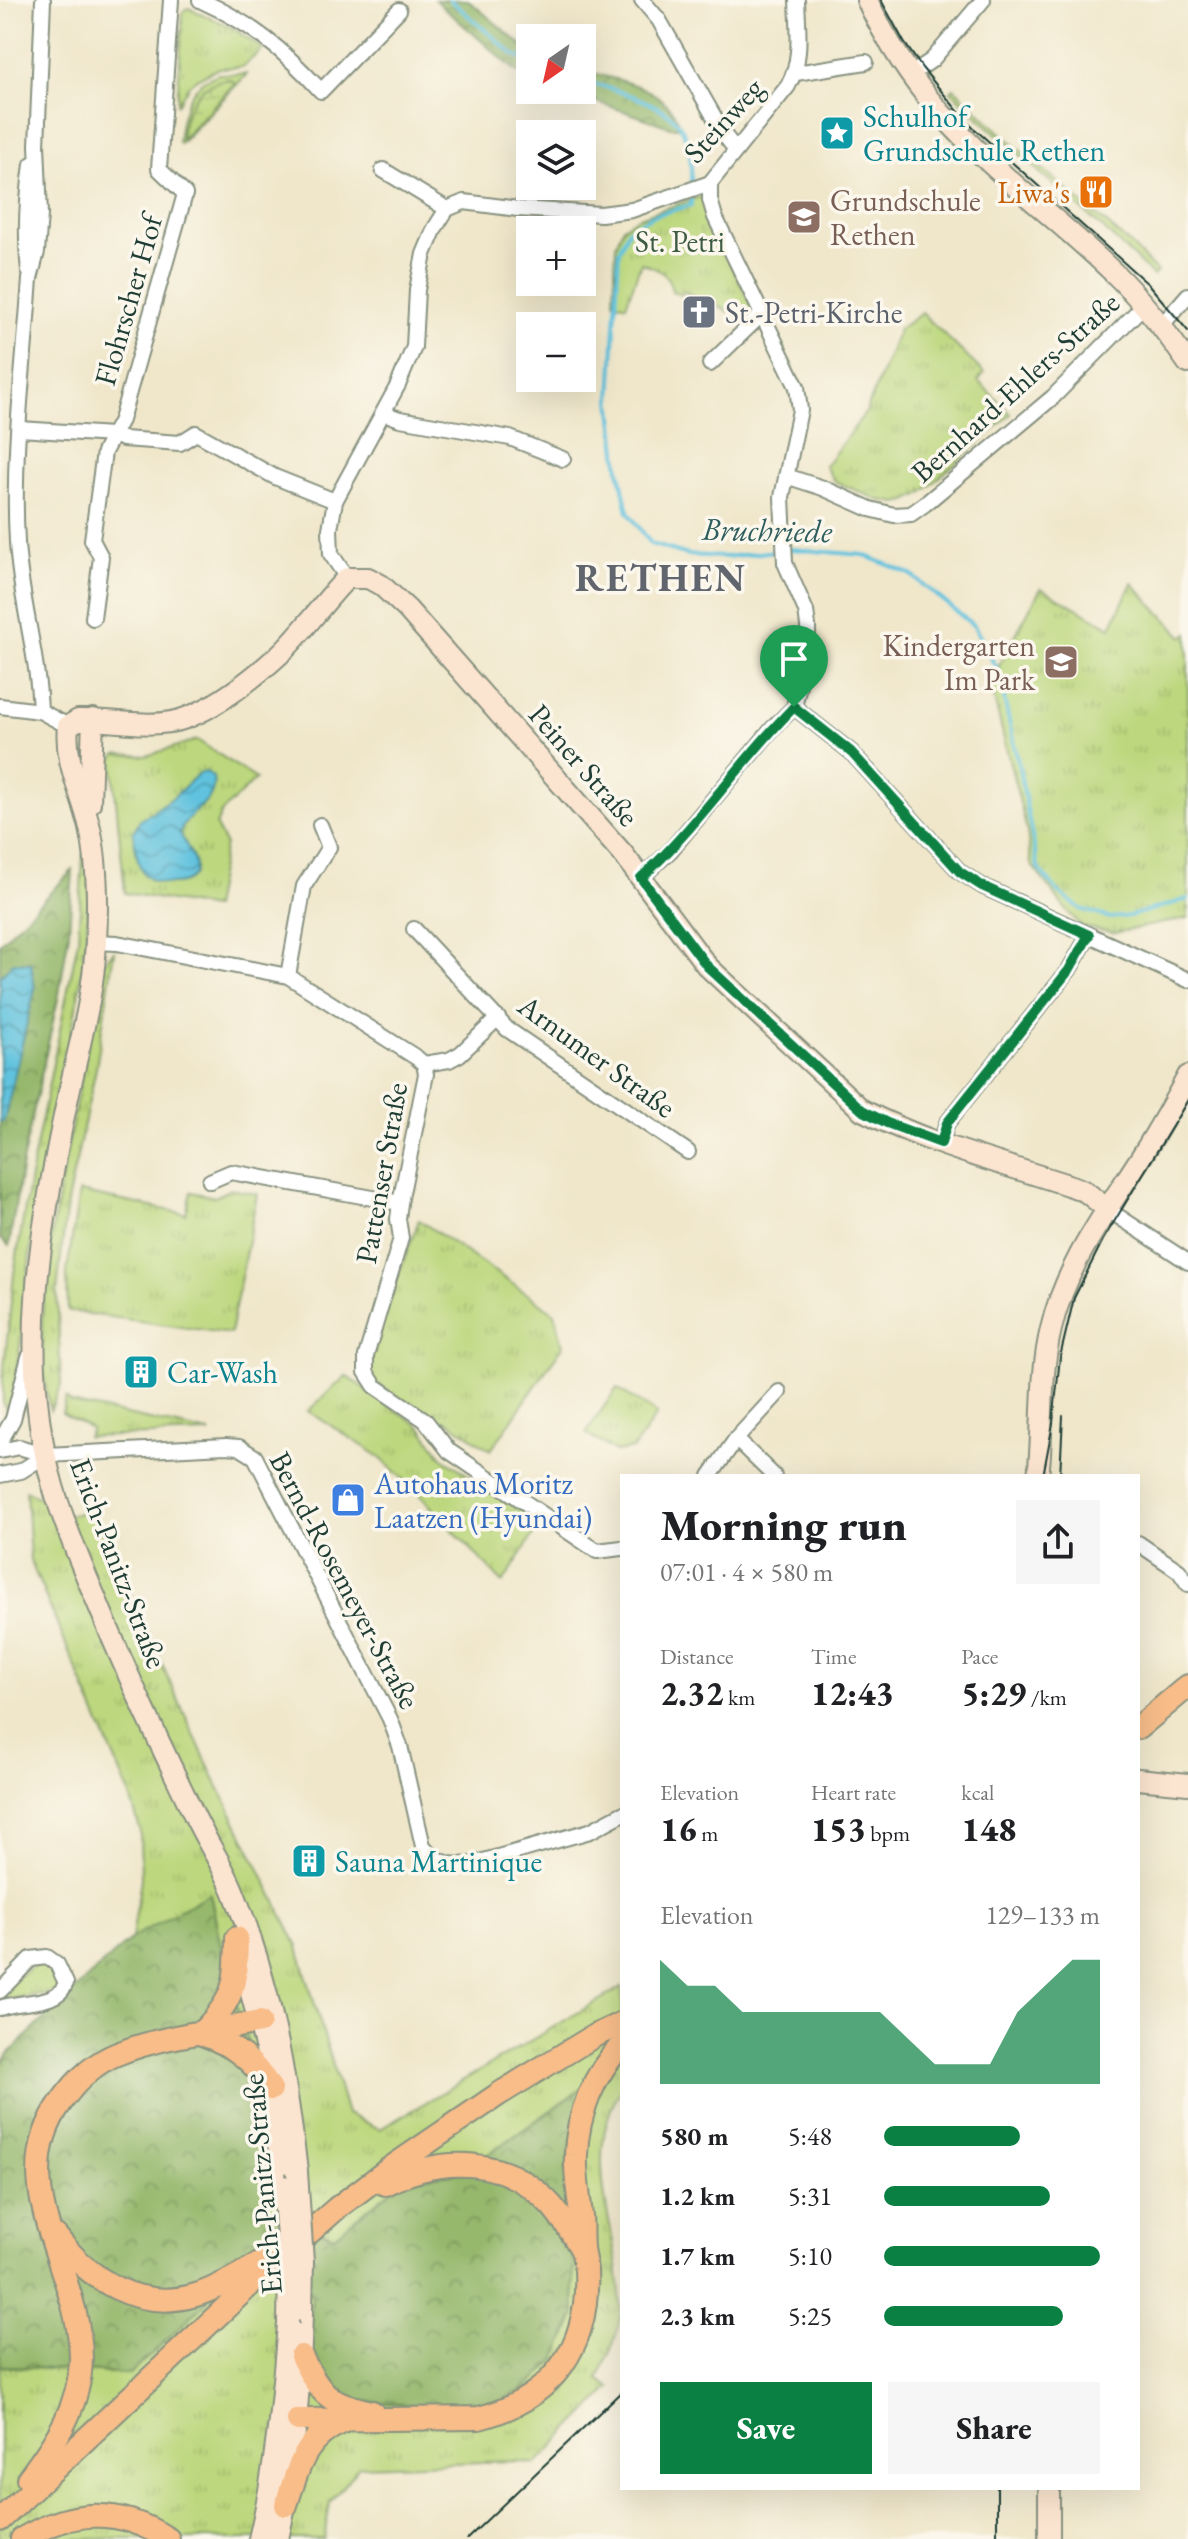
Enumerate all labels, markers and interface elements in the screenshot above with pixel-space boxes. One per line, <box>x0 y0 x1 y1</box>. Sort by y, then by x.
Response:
north arrow <box>516 24 596 104</box>
map controls <box>516 24 596 392</box>
street label: Steinweg <box>674 68 772 171</box>
place label: Schulhof Grundschule Rethen <box>863 97 1105 170</box>
place icon: Schulhof Grundschule Rethen <box>818 114 856 152</box>
button: layers <box>516 120 596 200</box>
place label: Liwa's <box>997 173 1070 212</box>
restaurant icon: Liwa's <box>1077 173 1115 211</box>
place label: Grundschule Rethen <box>830 181 981 254</box>
school or university icon: Grundschule Rethen <box>785 198 823 236</box>
street label: Flohrscher Hof <box>85 207 172 390</box>
button: + <box>516 216 596 296</box>
park label: St. Petri <box>635 222 725 261</box>
street label: Bernhard-Ehlers-Straße <box>903 283 1127 491</box>
church icon: St.-Petri-Kirche <box>680 293 718 331</box>
place label: St.-Petri-Kirche <box>725 293 902 332</box>
button: − <box>516 312 596 392</box>
water label: Bruchriede <box>700 508 834 552</box>
district label: RETHEN <box>575 553 747 602</box>
pin <box>760 625 828 707</box>
place label: Kindergarten Im Park <box>882 626 1036 699</box>
icon: arrive <box>772 637 816 681</box>
school or university icon: Kindergarten Im Park <box>1042 643 1080 681</box>
street label: Peiner Straße <box>520 696 648 834</box>
street label: Arnumer Straße <box>510 985 684 1126</box>
street label: Pattenser Straße <box>346 1080 416 1266</box>
building icon: Car-Wash <box>122 1353 160 1391</box>
place label: Car-Wash <box>167 1353 278 1392</box>
street label: Bernd-Rosemeyer-Straße <box>261 1445 429 1715</box>
street label: Erich-Panitz-Straße <box>61 1453 177 1673</box>
place label: Autohaus Moritz Laatzen (Hyundai) <box>373 1464 592 1537</box>
shop icon: Autohaus Moritz Laatzen (Hyundai) <box>329 1481 367 1519</box>
text: Morning run <box>660 1496 907 1553</box>
button: share <box>1016 1500 1100 1584</box>
text: 07:01 · 4 × 580 m <box>660 1555 833 1589</box>
text: Distance <box>660 1642 733 1671</box>
text: Time <box>811 1642 856 1671</box>
text: Pace <box>961 1642 998 1671</box>
text: 2.32 <box>660 1671 724 1715</box>
text: 12:43 <box>811 1671 894 1715</box>
text: 5:29 <box>961 1671 1026 1715</box>
text: km <box>724 1683 755 1712</box>
text: /km <box>1026 1683 1067 1712</box>
text: Elevation <box>660 1778 739 1807</box>
text: Heart rate <box>811 1778 896 1807</box>
text: kcal <box>961 1778 994 1807</box>
text: 16 <box>660 1807 697 1851</box>
text: 153 <box>811 1807 866 1851</box>
text: 148 <box>961 1807 1016 1851</box>
text: m <box>697 1819 718 1848</box>
text: bpm <box>866 1819 910 1848</box>
building icon: Sauna Martinique <box>290 1842 328 1880</box>
place label: Sauna Martinique <box>335 1842 542 1881</box>
text: Elevation <box>660 1898 754 1932</box>
text: 129–133 m <box>985 1898 1100 1932</box>
street label: Erich-Panitz-Straße <box>233 2072 291 2296</box>
text: 580 m <box>660 2119 728 2153</box>
text: 5:48 <box>788 2119 832 2153</box>
text: 1.2 km <box>660 2179 735 2213</box>
text: 5:31 <box>788 2179 832 2213</box>
text: 1.7 km <box>660 2239 735 2273</box>
text: 5:10 <box>788 2239 832 2273</box>
text: 2.3 km <box>660 2299 735 2333</box>
text: 5:25 <box>788 2299 832 2333</box>
button: Save <box>660 2382 872 2474</box>
button: Share <box>888 2382 1100 2474</box>

